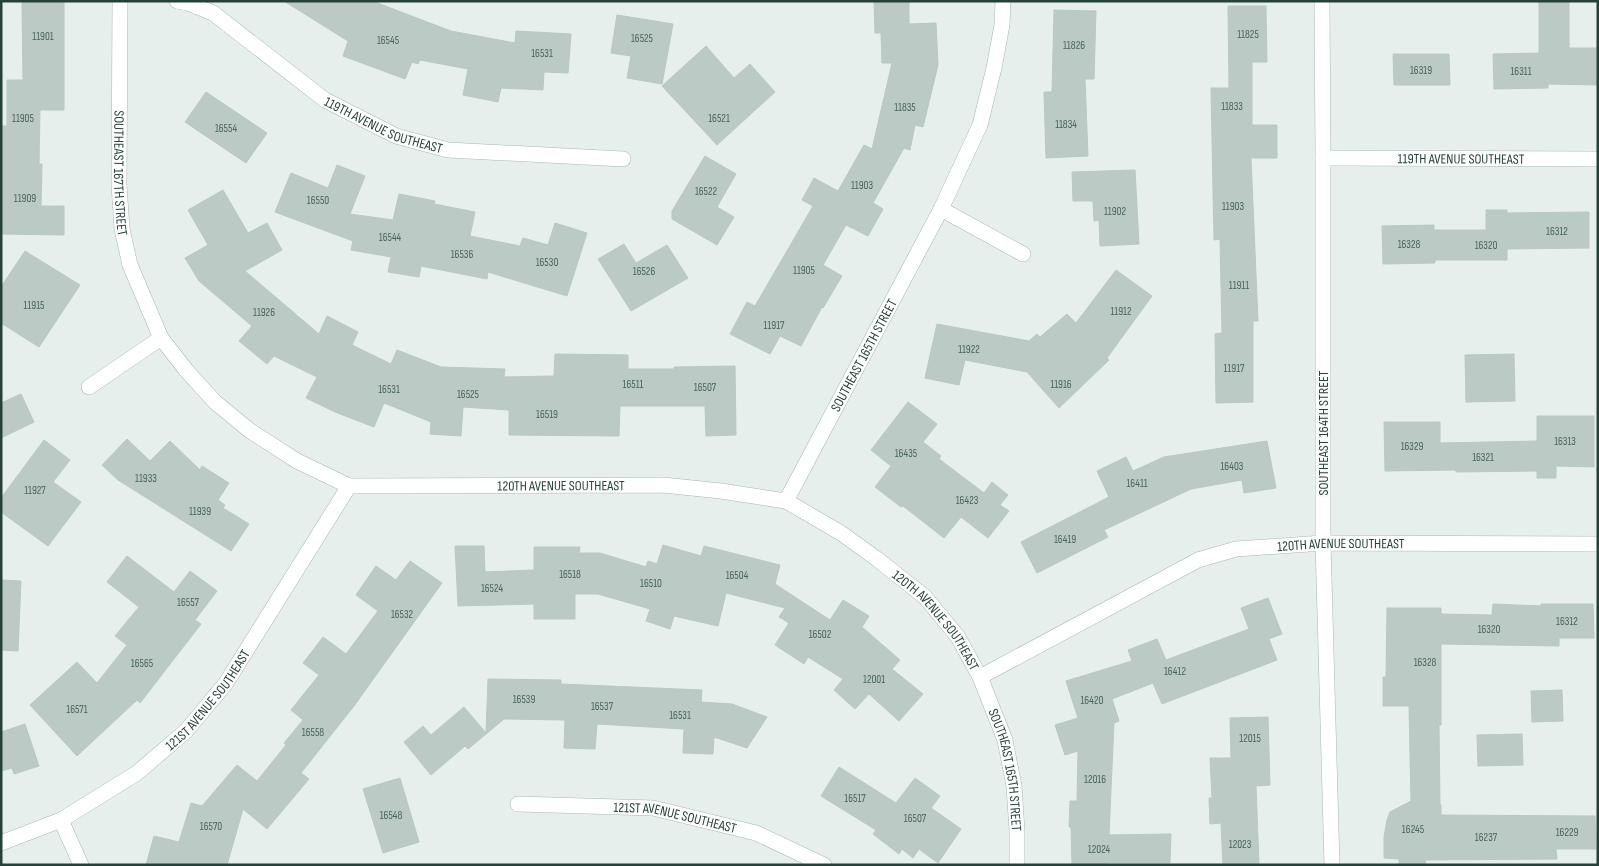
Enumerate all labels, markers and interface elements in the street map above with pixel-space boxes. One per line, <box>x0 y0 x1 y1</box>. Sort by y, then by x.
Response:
house number: 11825 <box>1237 28 1259 41</box>
house number: 11901 <box>32 30 54 43</box>
house number: 16525 <box>631 32 653 45</box>
house number: 16545 <box>377 34 399 47</box>
house number: 11826 <box>1063 39 1085 52</box>
house number: 16531 <box>531 47 553 60</box>
house number: 16319 <box>1410 64 1432 77</box>
house number: 16311 <box>1511 65 1532 78</box>
street label: 119TH AVENUE SOUTHEAST <box>322 93 445 157</box>
house number: 11833 <box>1221 100 1243 113</box>
house number: 11835 <box>894 101 916 114</box>
street label: SOUTHEAST 167TH STREET <box>110 110 131 238</box>
house number: 11905 <box>12 112 34 125</box>
house number: 16521 <box>708 112 730 125</box>
house number: 11834 <box>1055 118 1077 131</box>
house number: 16554 <box>215 122 237 135</box>
street label: 119TH AVENUE SOUTHEAST <box>1398 150 1525 168</box>
house number: 11903 <box>851 179 873 192</box>
house number: 16522 <box>695 185 718 198</box>
house number: 11909 <box>14 192 36 205</box>
house number: 16550 <box>307 194 329 207</box>
house number: 11903 <box>1222 200 1244 213</box>
house number: 11902 <box>1104 205 1126 218</box>
house number: 16312 <box>1546 225 1568 238</box>
house number: 16544 <box>379 231 402 244</box>
house number: 16328 <box>1398 238 1420 251</box>
house number: 16320 <box>1475 239 1497 252</box>
house number: 16536 <box>451 248 473 261</box>
house number: 16530 <box>536 256 558 269</box>
house number: 11905 <box>793 264 815 277</box>
house number: 16526 <box>633 265 655 278</box>
house number: 11911 <box>1229 279 1249 292</box>
street label: SOUTHEAST 165TH STREET <box>827 296 901 415</box>
house number: 11915 <box>24 299 44 312</box>
house number: 11912 <box>1110 305 1132 318</box>
house number: 11926 <box>253 306 275 319</box>
house number: 11917 <box>764 319 785 332</box>
house number: 11922 <box>958 343 980 356</box>
house number: 11917 <box>1224 362 1245 375</box>
street label: SOUTHEAST 164TH STREET <box>1315 370 1332 495</box>
house number: 16511 <box>623 378 644 391</box>
house number: 11916 <box>1050 378 1072 391</box>
house number: 16507 <box>694 381 717 394</box>
house number: 16531 <box>378 383 400 396</box>
house number: 16525 <box>457 388 479 401</box>
house number: 16519 <box>536 408 558 421</box>
house number: 16313 <box>1554 435 1576 448</box>
house number: 16329 <box>1401 440 1423 453</box>
house number: 16435 <box>895 447 917 460</box>
house number: 16321 <box>1472 451 1494 464</box>
house number: 16403 <box>1221 460 1244 473</box>
house number: 11933 <box>135 472 157 485</box>
street label: 120TH AVENUE SOUTHEAST <box>497 477 625 495</box>
house number: 16411 <box>1126 477 1148 490</box>
house number: 11927 <box>24 484 46 497</box>
house number: 16423 <box>956 494 979 507</box>
house number: 11939 <box>189 505 211 518</box>
house number: 16419 <box>1054 533 1076 546</box>
street label: 120TH AVENUE SOUTHEAST <box>1277 535 1405 555</box>
street label: 120TH AVENUE SOUTHEAST <box>889 567 983 674</box>
house number: 16518 <box>559 568 581 581</box>
house number: 16504 <box>726 569 749 582</box>
house number: 16510 <box>640 577 662 590</box>
house number: 16524 <box>481 582 503 595</box>
house number: 16557 <box>177 596 200 609</box>
house number: 16532 <box>391 608 414 621</box>
house number: 16312 <box>1556 615 1578 628</box>
house number: 16320 <box>1478 623 1500 636</box>
house number: 16502 <box>809 628 832 641</box>
street label: 121ST AVENUE SOUTHEAST <box>162 646 254 754</box>
house number: 16328 <box>1414 656 1436 669</box>
house number: 16565 <box>131 657 153 670</box>
house number: 16412 <box>1164 665 1186 678</box>
house number: 12001 <box>863 673 885 686</box>
house number: 16539 <box>513 693 535 706</box>
house number: 16420 <box>1081 694 1104 707</box>
house number: 16537 <box>591 700 614 713</box>
house number: 16571 <box>66 703 88 716</box>
street label: SOUTHEAST 165TH STREET <box>984 706 1025 832</box>
house number: 16531 <box>669 709 691 722</box>
house number: 16558 <box>302 726 324 739</box>
house number: 12015 <box>1239 732 1261 745</box>
house number: 12016 <box>1084 773 1106 786</box>
house number: 16517 <box>844 792 866 805</box>
street label: 121ST AVENUE SOUTHEAST <box>613 799 738 837</box>
house number: 16548 <box>380 809 402 822</box>
house number: 16507 <box>904 812 927 825</box>
house number: 16570 <box>200 820 222 833</box>
house number: 16245 <box>1402 823 1424 836</box>
house number: 16229 <box>1556 826 1578 839</box>
house number: 16237 <box>1475 831 1498 844</box>
house number: 12023 <box>1229 838 1252 851</box>
house number: 12024 <box>1088 843 1111 856</box>

